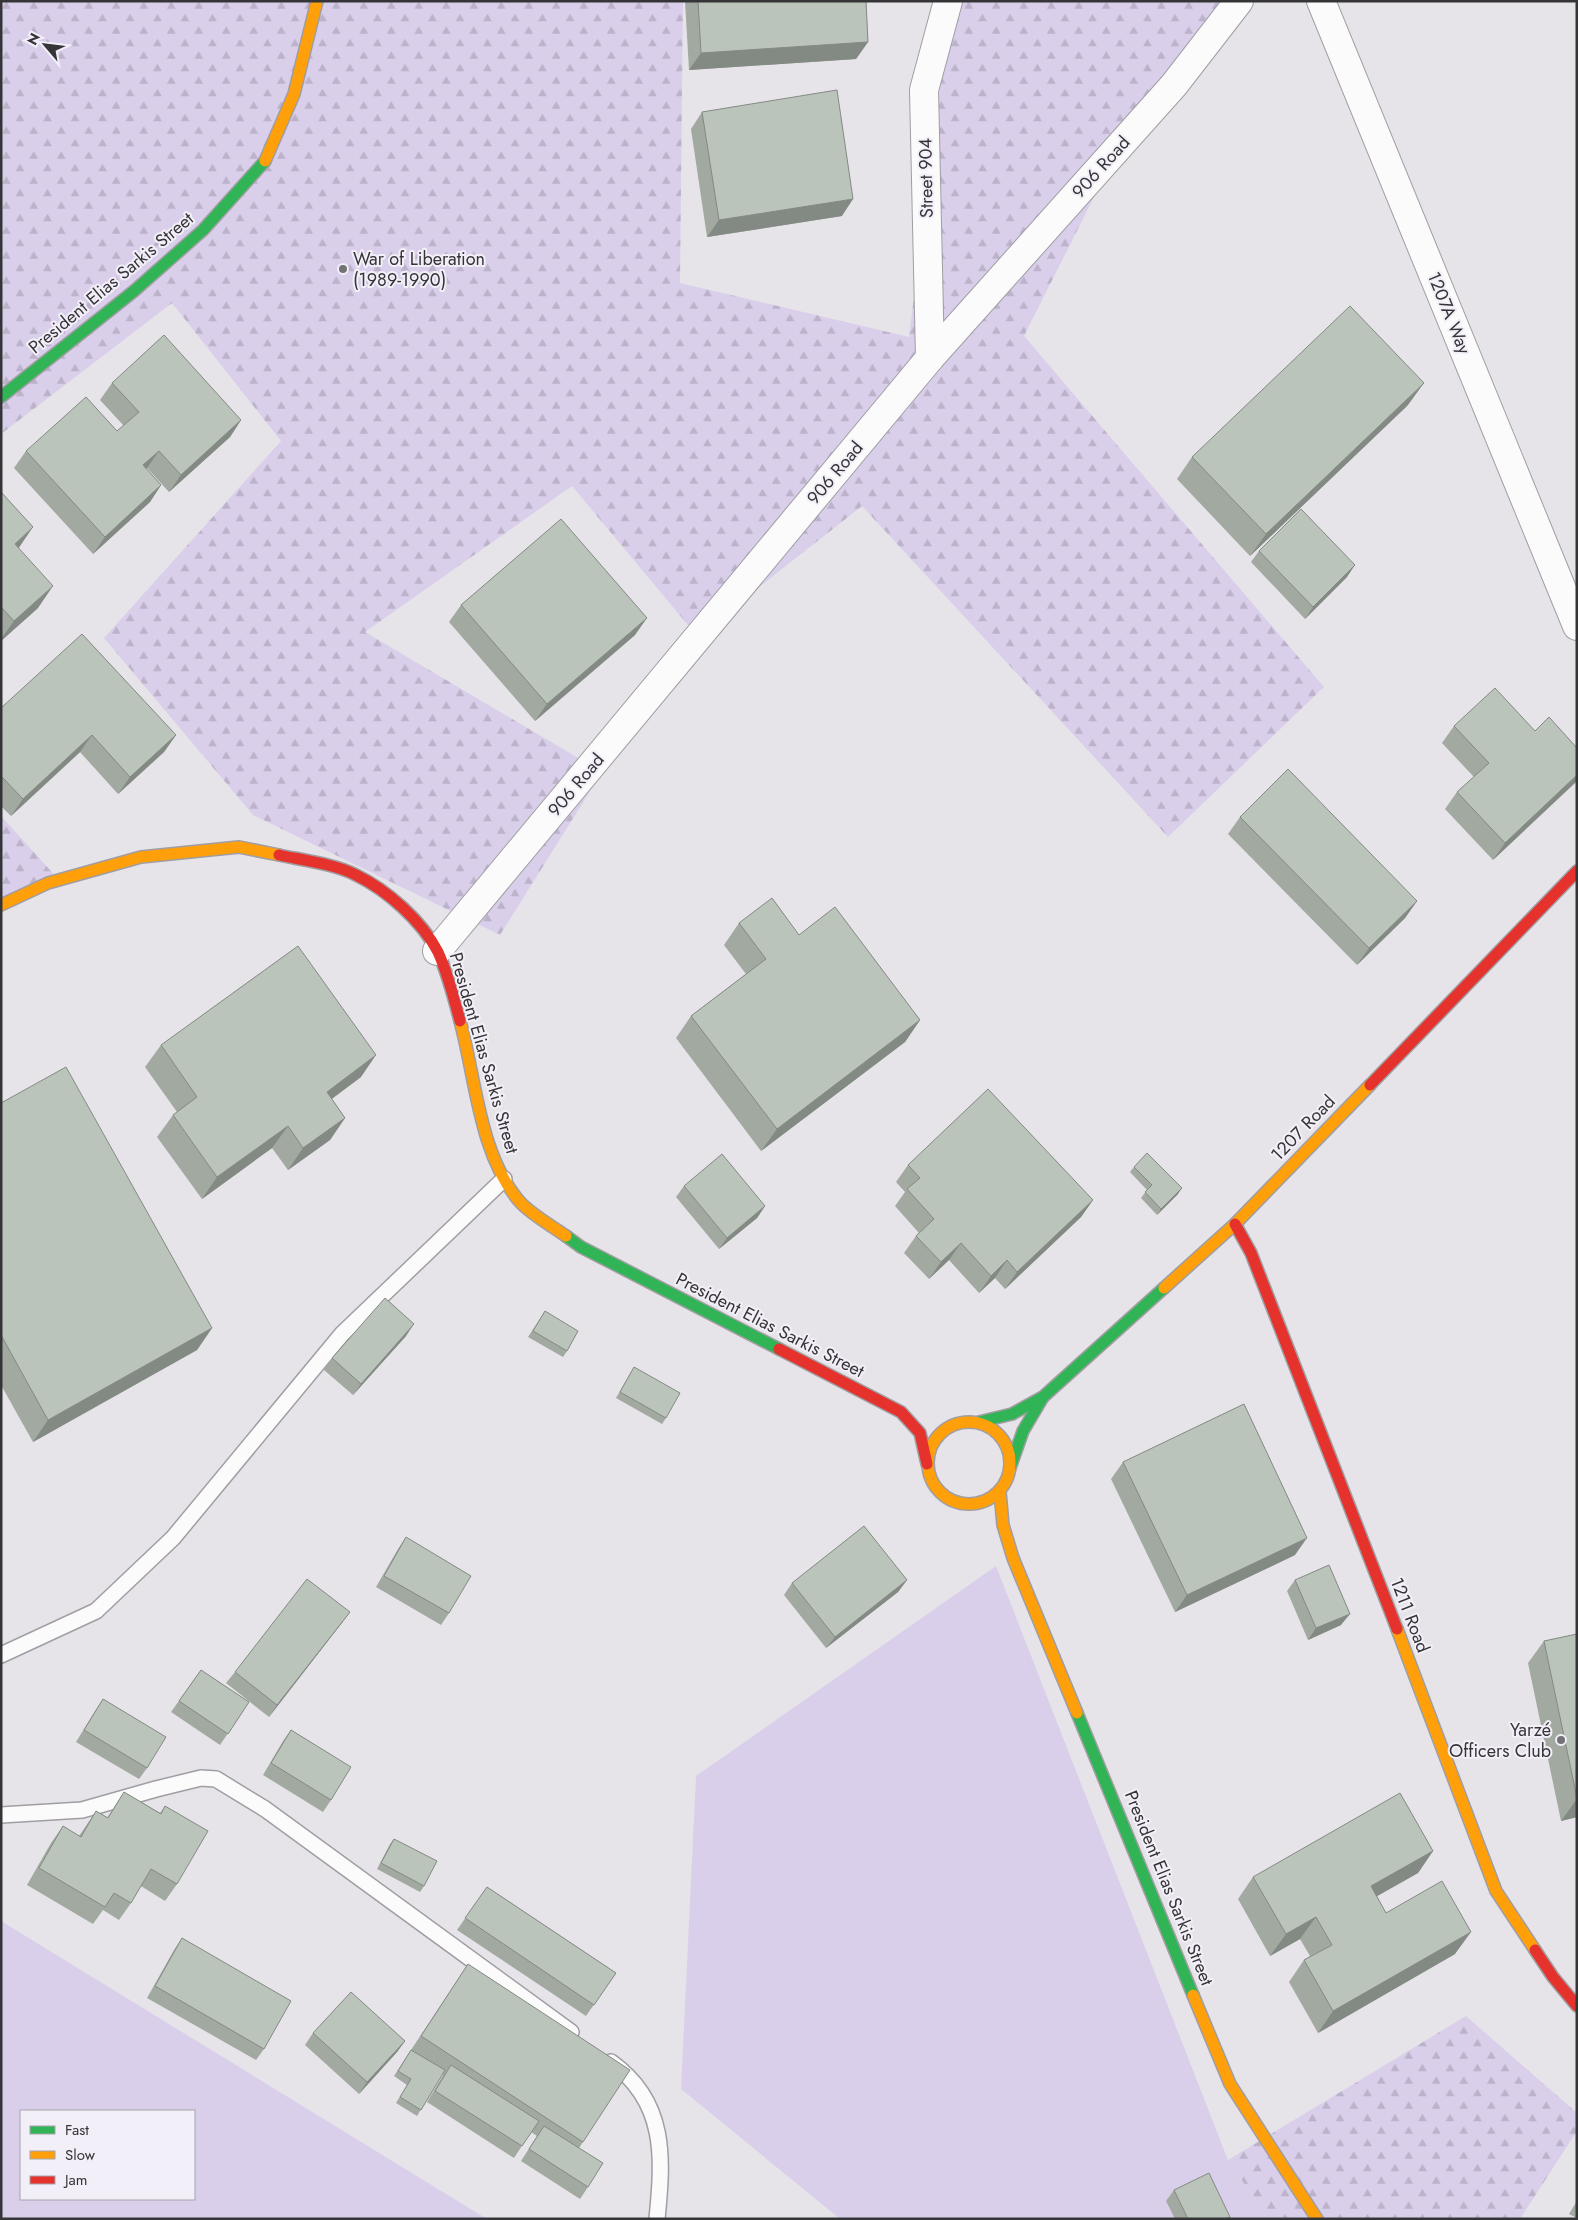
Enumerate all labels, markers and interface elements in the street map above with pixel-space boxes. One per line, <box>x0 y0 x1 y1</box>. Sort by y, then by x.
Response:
north arrow <box>20 20 70 70</box>
text: N <box>22 29 45 49</box>
street label: 906 Road <box>1066 130 1136 204</box>
street label: Street 904 <box>912 138 940 218</box>
street label: President Elias Sarkis Street <box>23 206 200 360</box>
place label: War of Liberation (1989-1990) <box>353 246 485 293</box>
marker: War of Liberation (1989-1990) <box>337 263 349 275</box>
street label: 1207A Way <box>1421 268 1477 358</box>
street label: 906 Road <box>801 436 869 510</box>
street label: 906 Road <box>542 748 610 822</box>
street label: President Elias Sarkis Street <box>443 949 525 1157</box>
street label: 1207 Road <box>1265 1089 1341 1167</box>
street label: President Elias Sarkis Street <box>671 1266 869 1384</box>
street label: 1211 Road <box>1384 1574 1436 1656</box>
place label: Yarzé Officers Club <box>1449 1717 1551 1764</box>
marker: Yarzé Officers Club <box>1555 1734 1567 1746</box>
street label: President Elias Sarkis Street <box>1118 1787 1220 1990</box>
legend <box>20 2110 195 2200</box>
text: Fast <box>65 2119 89 2141</box>
text: Slow <box>65 2144 96 2166</box>
text: Jam <box>63 2169 88 2191</box>

